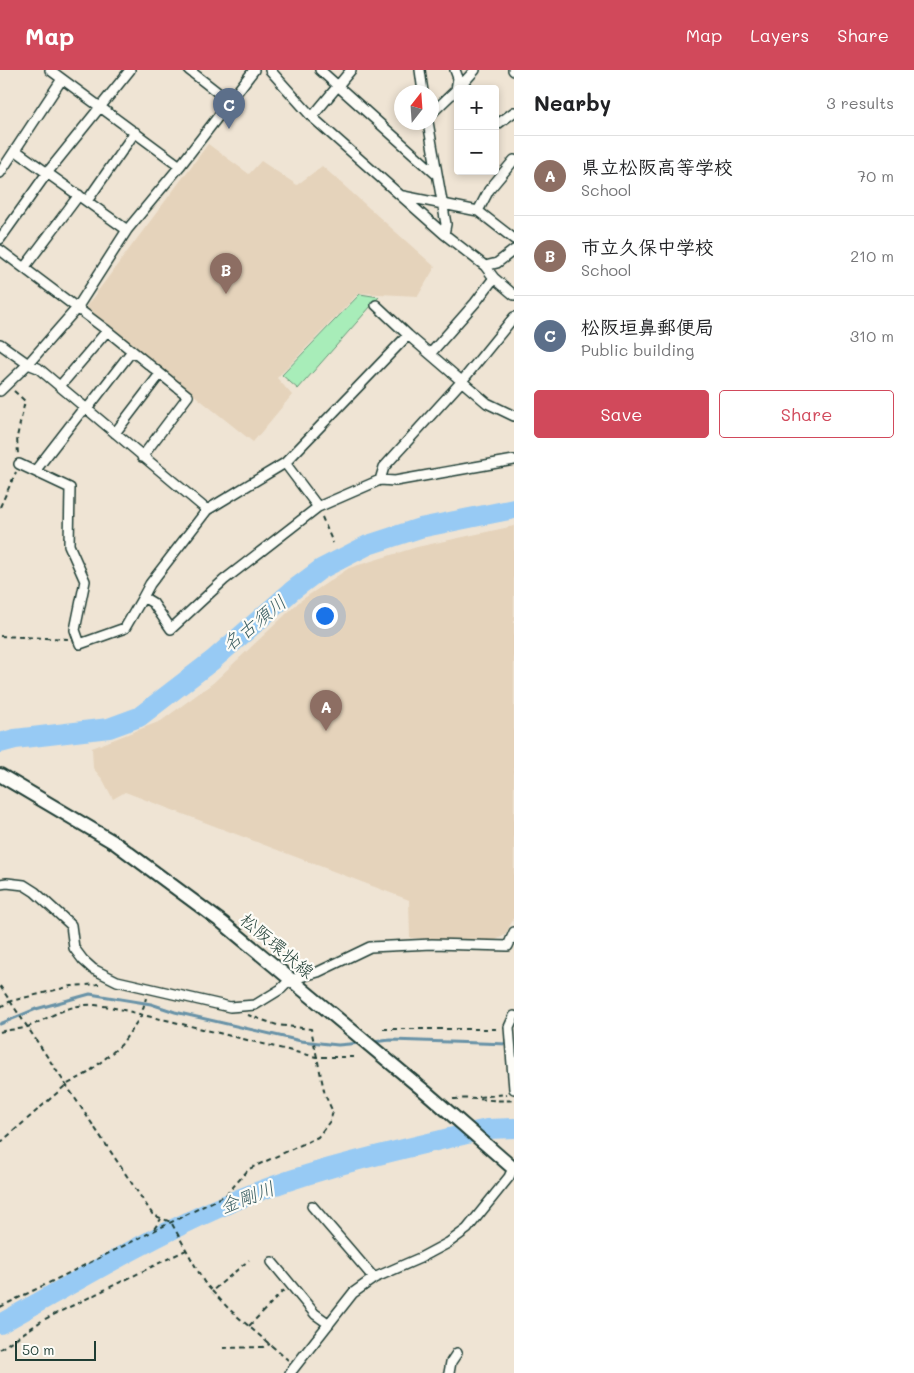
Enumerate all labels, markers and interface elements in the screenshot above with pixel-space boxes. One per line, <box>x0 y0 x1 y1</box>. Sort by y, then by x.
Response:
text: Map <box>25 20 74 51</box>
text: Map <box>686 23 722 47</box>
text: Layers <box>750 23 809 47</box>
text: Share <box>837 23 889 47</box>
north arrow <box>394 85 439 130</box>
map controls <box>454 85 499 175</box>
button: + <box>454 85 499 130</box>
pin: C <box>213 88 245 129</box>
text: Nearby <box>534 89 611 116</box>
text: 3 results <box>826 92 894 113</box>
button: − <box>454 130 499 175</box>
text: 県立松阪高等学校 <box>581 154 733 179</box>
text: A <box>544 165 556 186</box>
text: 70 m <box>857 165 894 186</box>
text: School <box>581 179 631 200</box>
text: 市立久保中学校 <box>581 234 714 259</box>
text: B <box>545 245 555 266</box>
text: 210 m <box>850 245 894 266</box>
pin: B <box>210 253 242 294</box>
text: School <box>581 259 631 280</box>
text: 松阪垣鼻郵便局 <box>581 314 714 339</box>
text: C <box>544 325 556 346</box>
text: 310 m <box>850 325 894 346</box>
text: Public building <box>581 339 694 360</box>
button: Save <box>534 390 709 438</box>
button: Share <box>719 390 894 438</box>
water label: 名古須川 <box>216 589 291 656</box>
your location <box>312 603 338 629</box>
pin: A <box>310 690 342 731</box>
street label: 松阪環状線 <box>235 907 320 983</box>
water label: 金剛川 <box>216 1175 278 1218</box>
scale bar <box>15 1338 96 1361</box>
text: 50 m <box>22 1340 54 1359</box>

